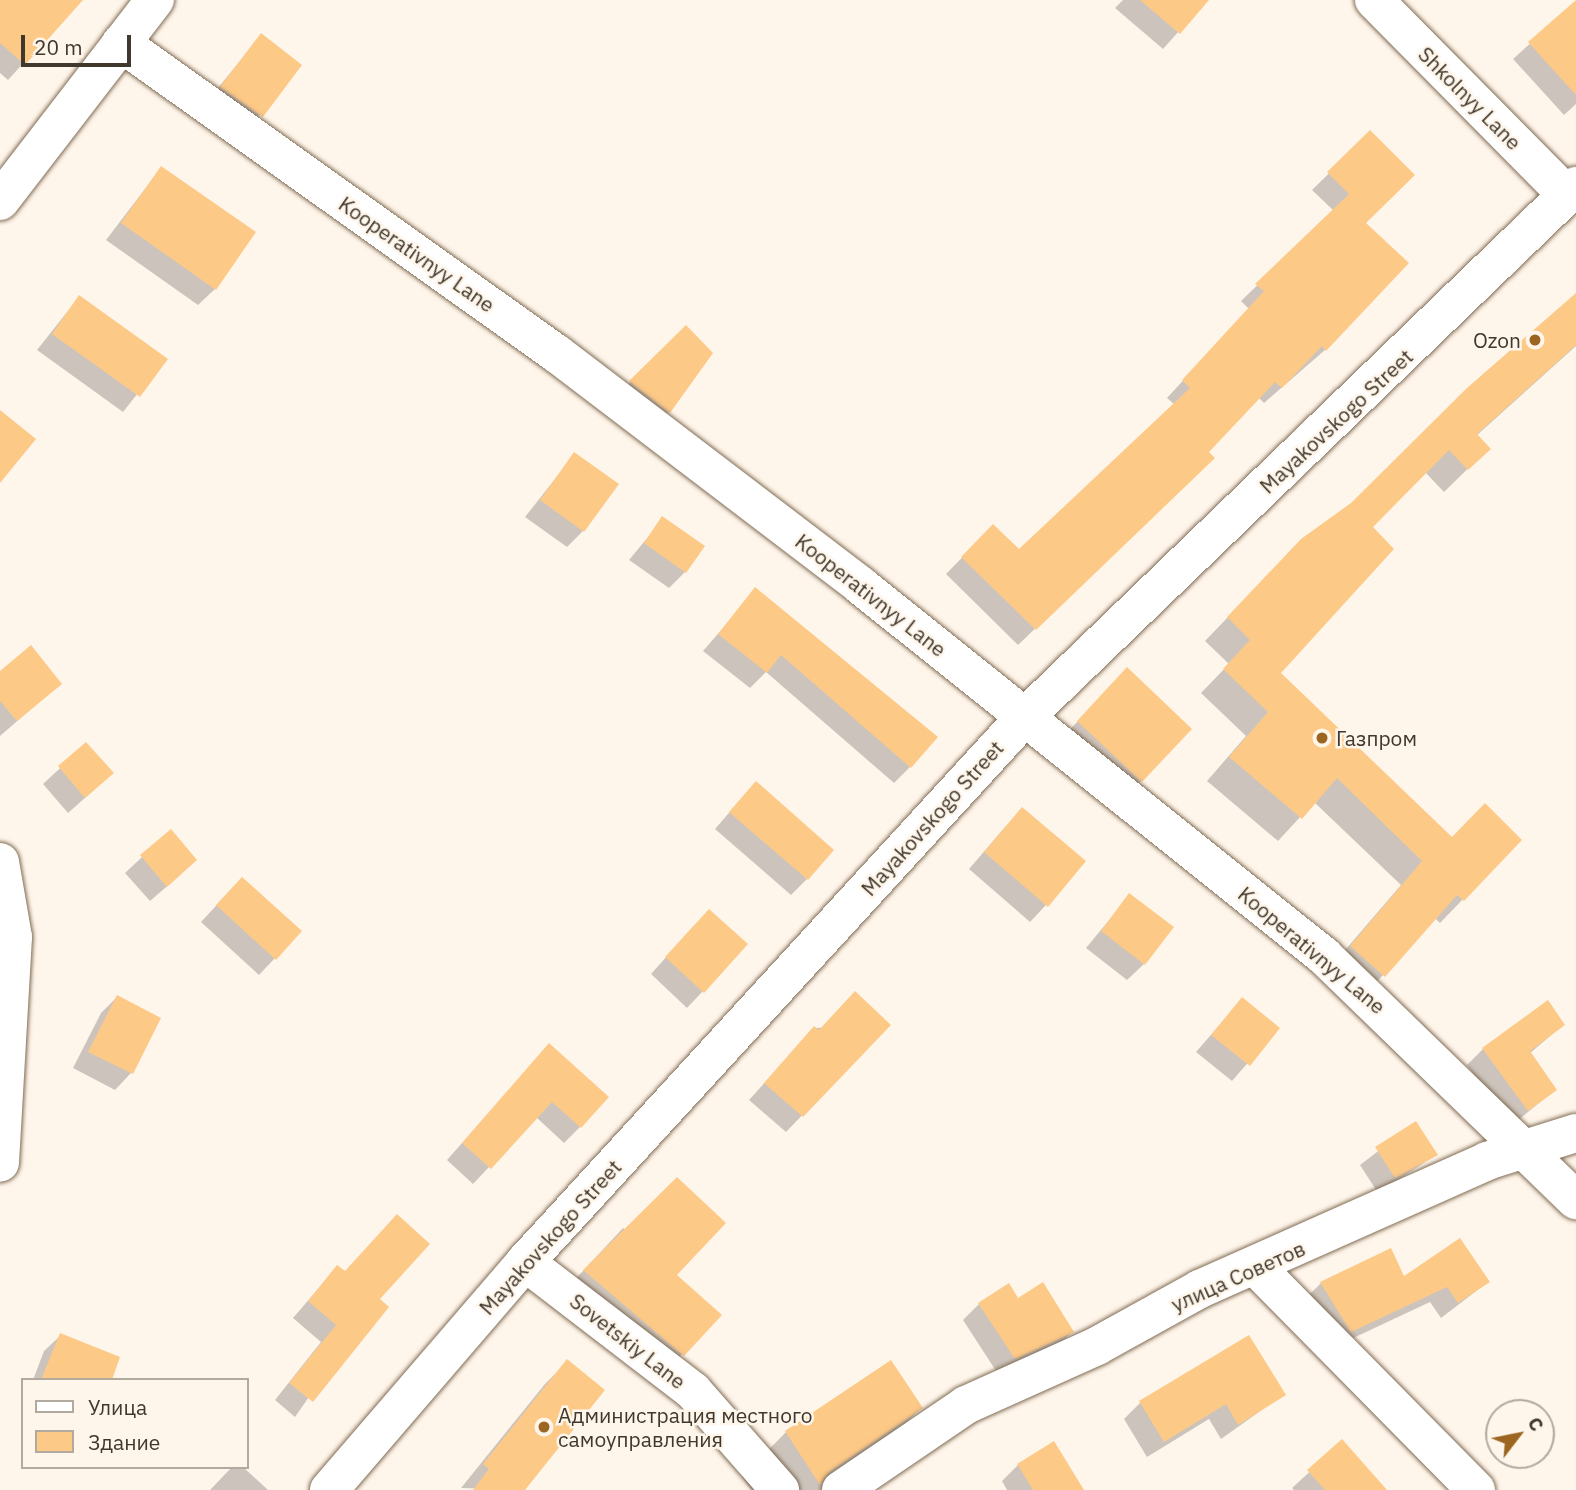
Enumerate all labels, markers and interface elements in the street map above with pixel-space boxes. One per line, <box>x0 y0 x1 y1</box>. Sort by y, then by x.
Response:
scale bar <box>24 21 135 65</box>
text: 20 m <box>34 33 83 61</box>
street label: Shkolnyy Lane <box>1413 41 1527 155</box>
street label: Kooperativnyy Lane <box>334 191 500 317</box>
place label: Ozon <box>1473 327 1521 353</box>
marker: Ozon <box>1527 332 1543 348</box>
street label: Mayakovskogo Street <box>1254 344 1418 498</box>
street label: Kooperativnyy Lane <box>790 528 952 662</box>
place label: Газпром <box>1336 725 1417 751</box>
marker: Газпром <box>1314 730 1330 746</box>
street label: Mayakovskogo Street <box>856 735 1008 901</box>
street label: Kooperativnyy Lane <box>1233 881 1391 1019</box>
street label: Mayakovskogo Street <box>474 1154 626 1320</box>
street label: улица Советов <box>1167 1235 1309 1317</box>
street label: Sovetskiy Lane <box>565 1288 691 1394</box>
legend <box>21 1378 248 1469</box>
text: Улица <box>88 1393 147 1421</box>
north arrow <box>1485 1399 1555 1469</box>
place label: Администрация местного самоуправления <box>558 1402 812 1452</box>
text: С <box>1523 1412 1550 1436</box>
marker: Администрация местного самоуправления <box>536 1419 552 1435</box>
text: Здание <box>88 1428 160 1456</box>

